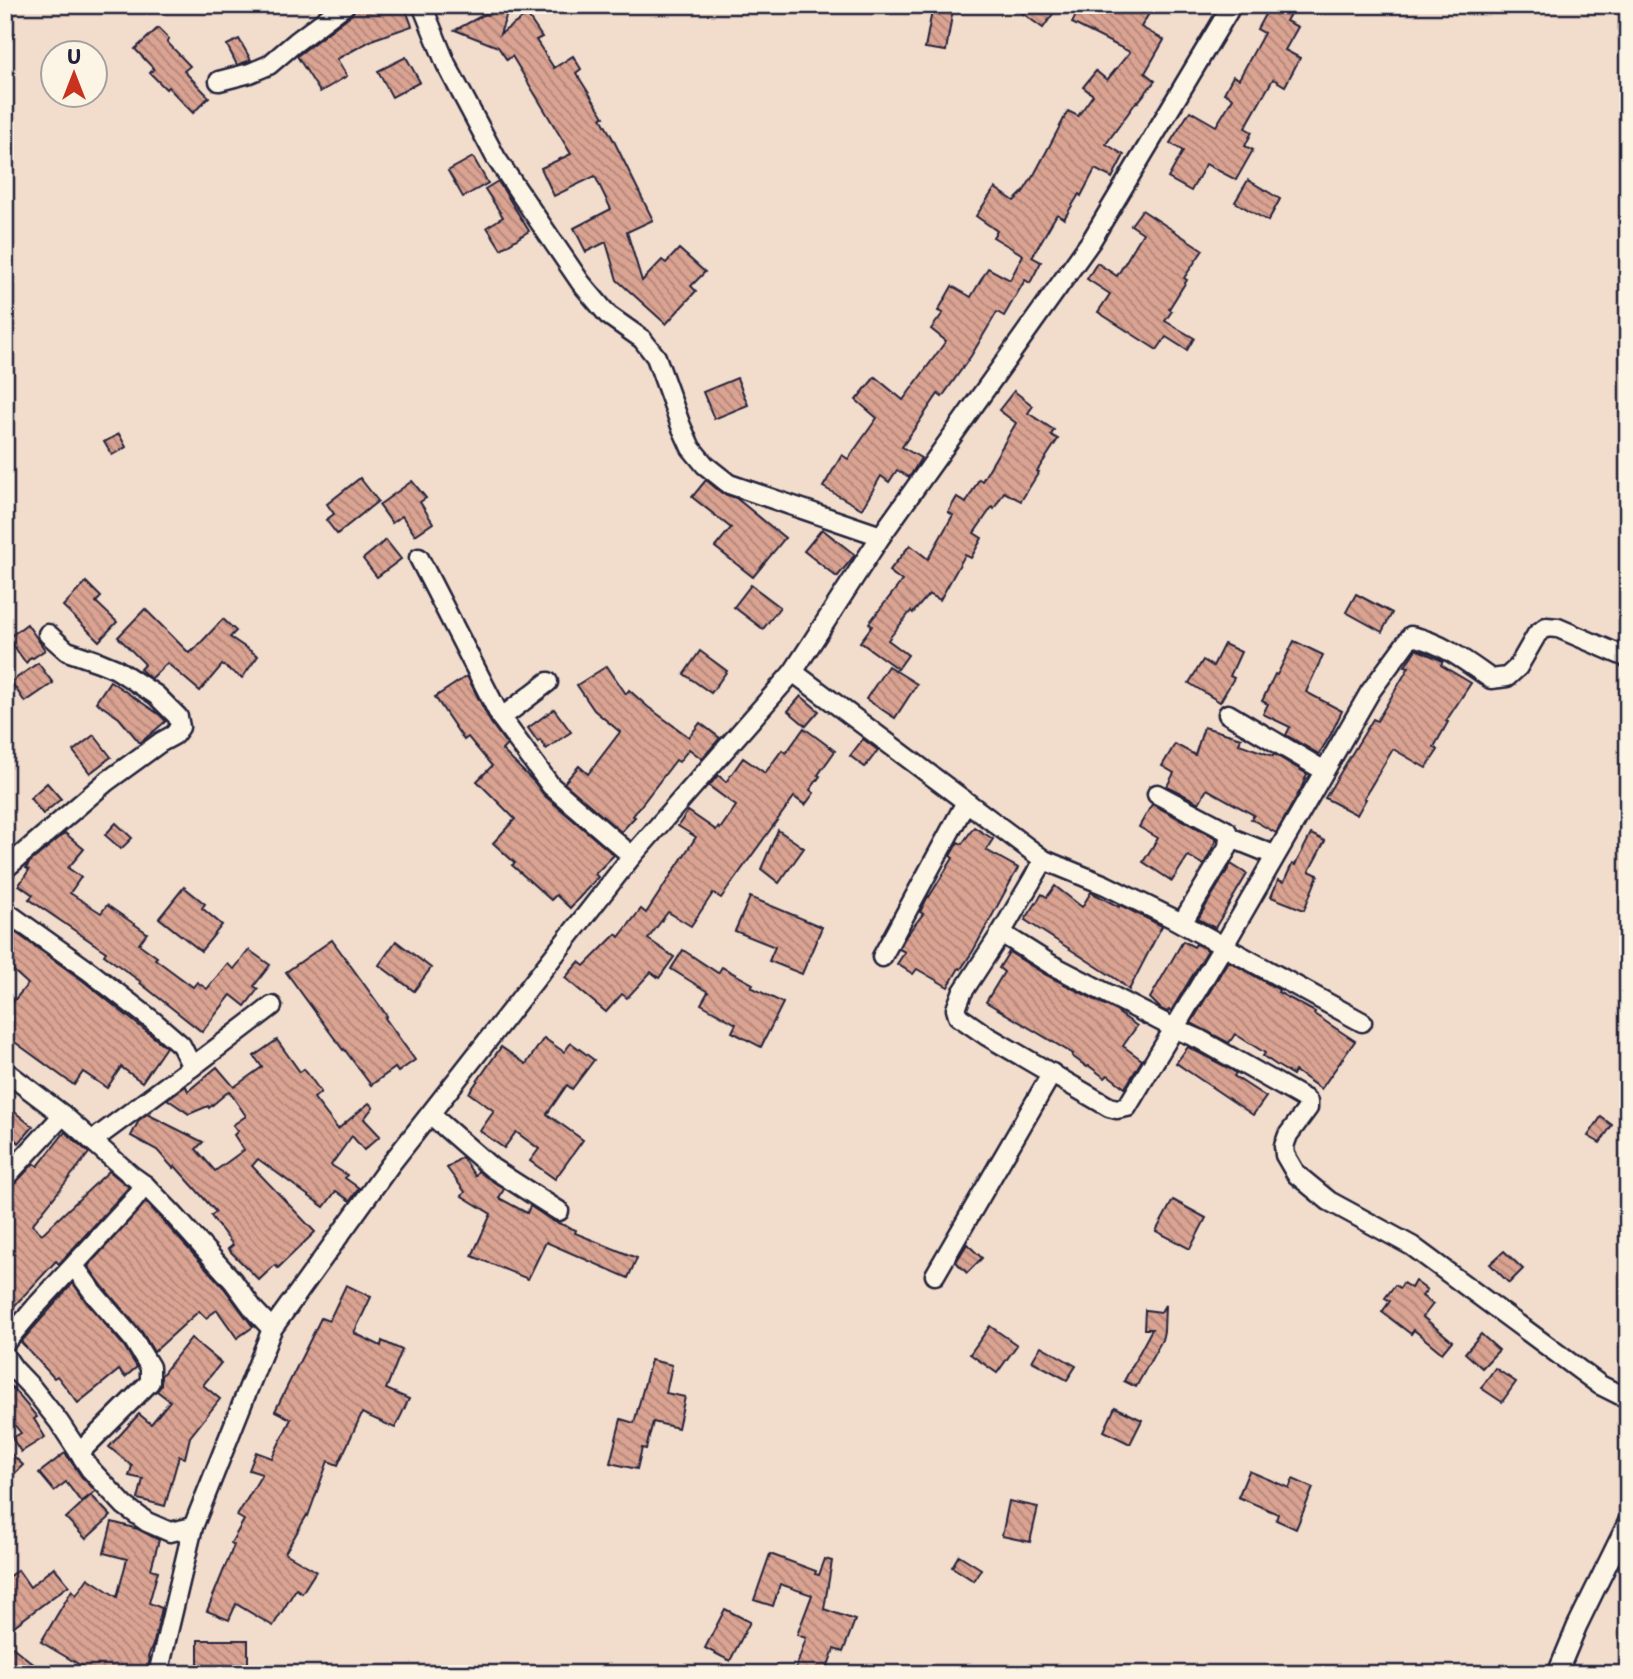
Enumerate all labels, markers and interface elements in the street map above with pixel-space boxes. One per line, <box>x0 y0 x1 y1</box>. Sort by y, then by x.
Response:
north arrow <box>38 38 108 108</box>
text: U <box>67 42 81 70</box>

